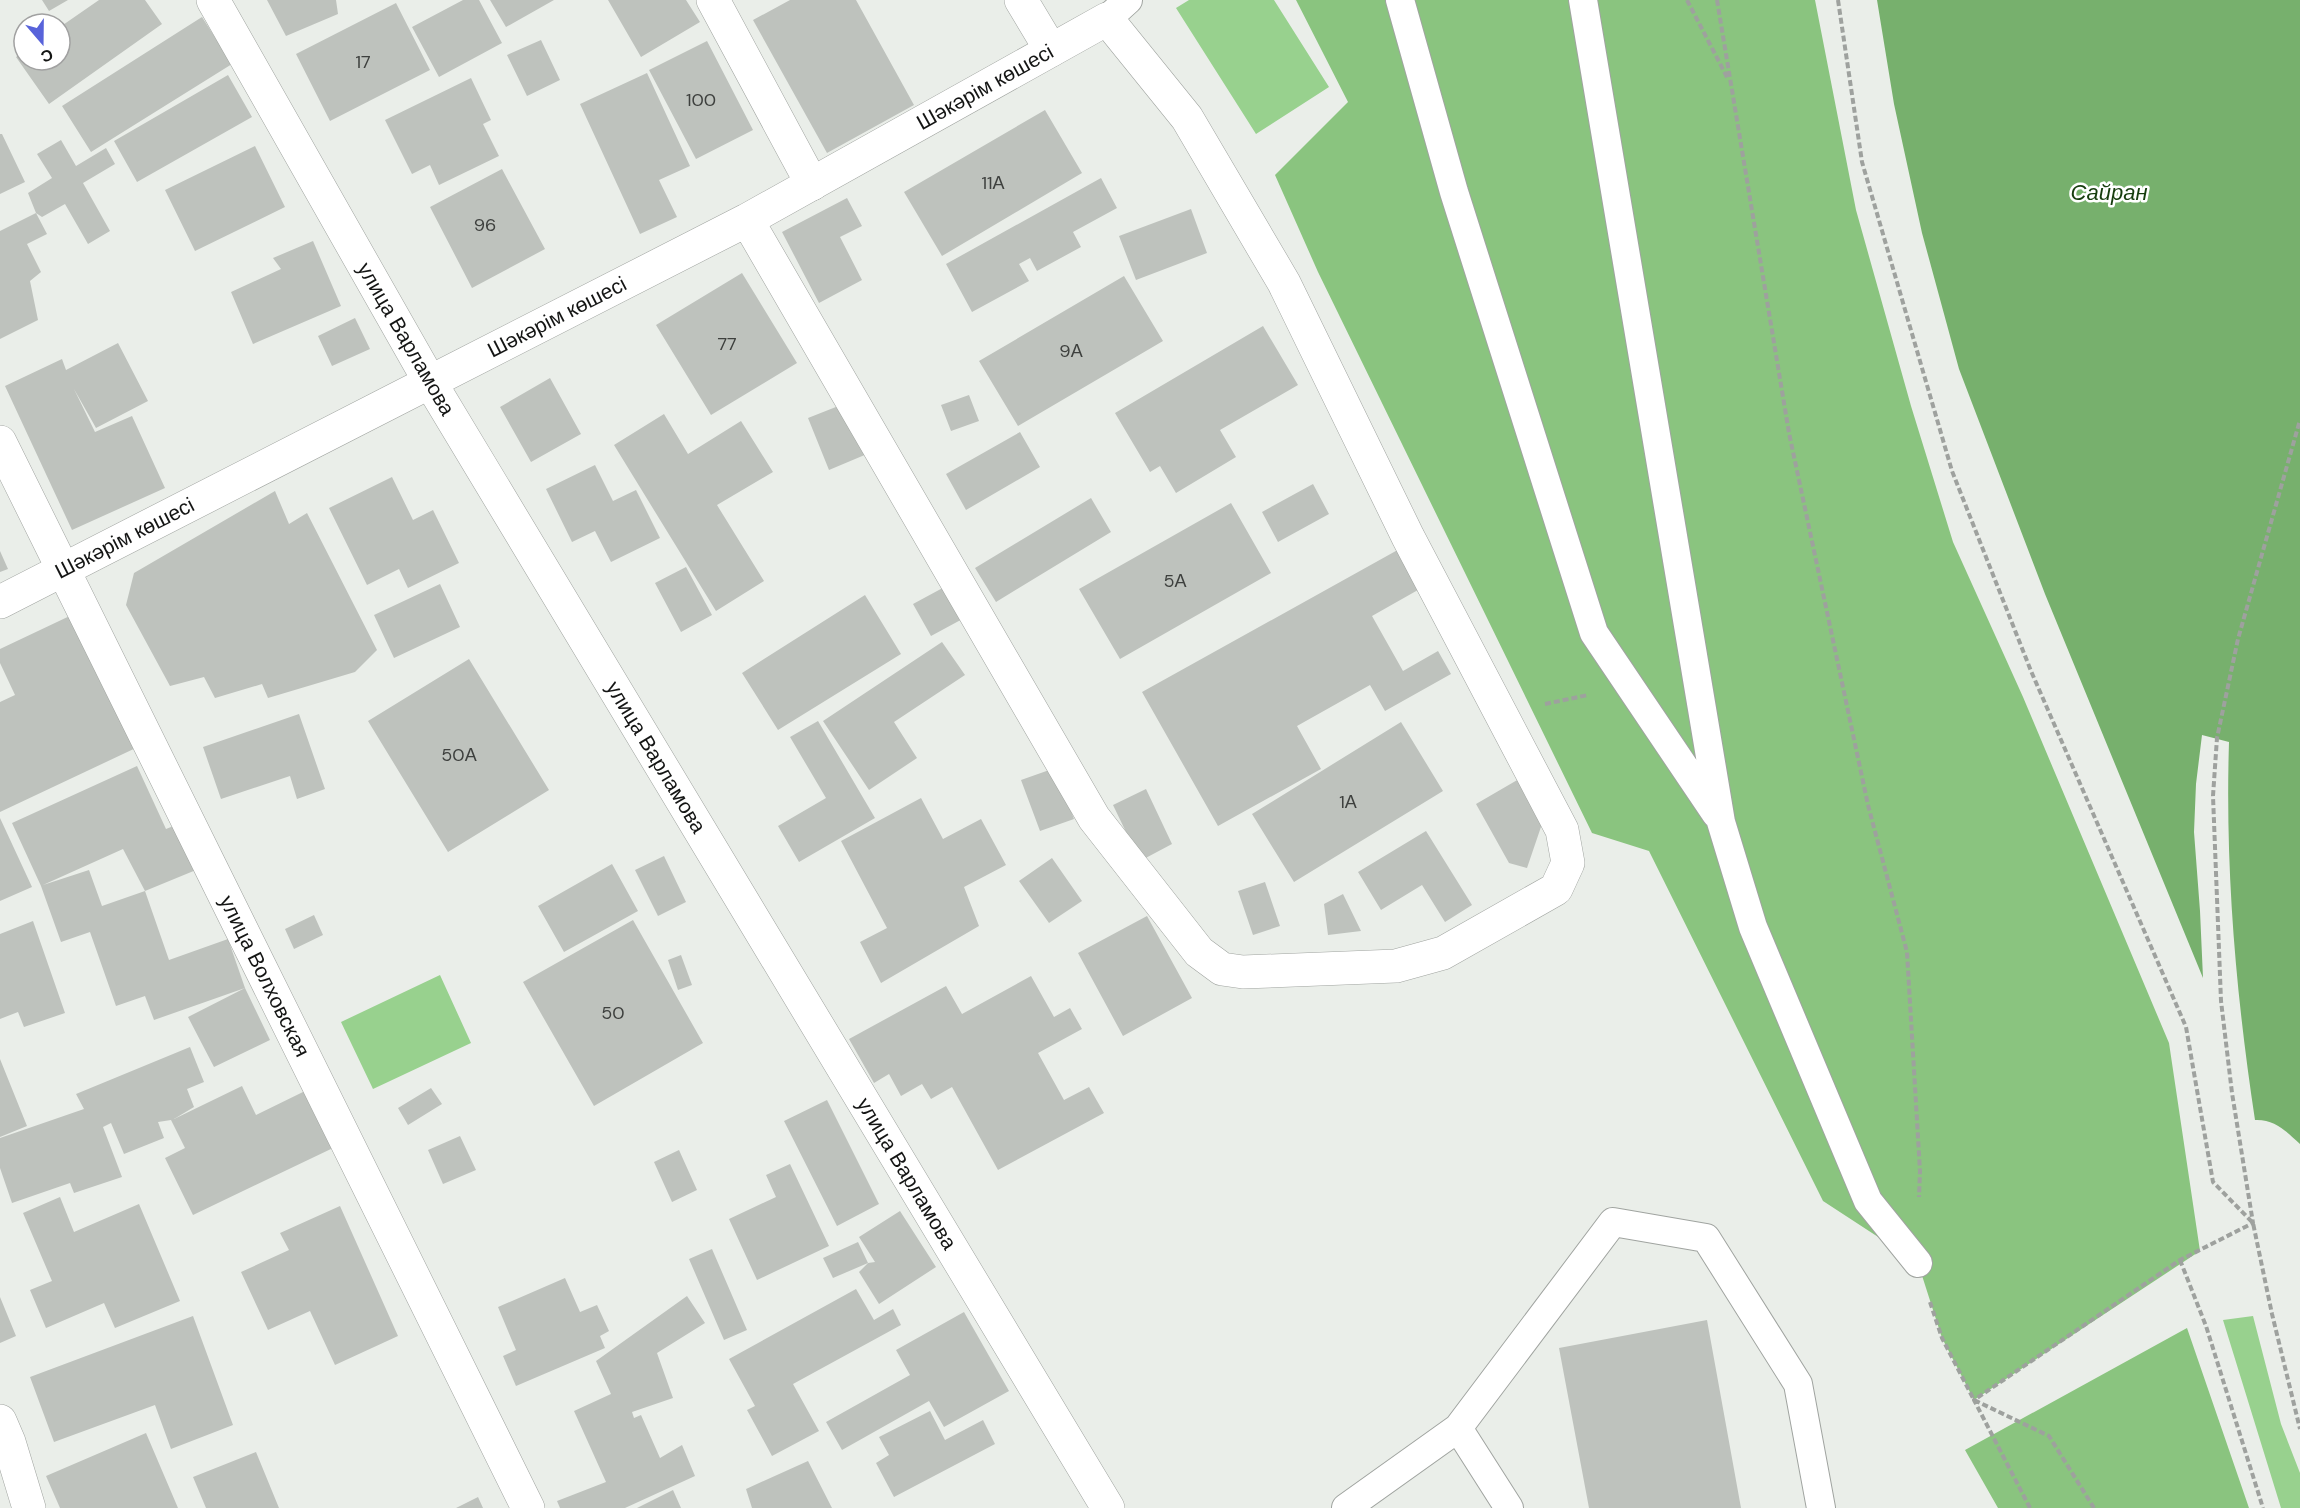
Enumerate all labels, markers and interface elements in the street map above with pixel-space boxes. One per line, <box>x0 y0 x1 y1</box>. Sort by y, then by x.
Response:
north arrow <box>12 12 72 72</box>
street label: Шәкәрім көшесі <box>912 38 1059 137</box>
text: С <box>38 44 56 68</box>
house number: 17 <box>355 50 371 74</box>
house number: 100 <box>686 88 716 112</box>
house number: 11А <box>981 171 1005 195</box>
water label: Сайран <box>2070 178 2148 207</box>
house number: 96 <box>474 213 496 237</box>
street label: улица Варламова <box>351 257 461 421</box>
street label: Шәкәрім көшесі <box>483 270 631 364</box>
house number: 77 <box>717 332 737 356</box>
house number: 9А <box>1059 339 1083 363</box>
street label: Шәкәрім көшесі <box>50 491 199 585</box>
house number: 5А <box>1164 569 1187 593</box>
street label: улица Варламова <box>599 676 713 839</box>
house number: 50А <box>441 743 477 767</box>
house number: 1А <box>1339 790 1357 814</box>
street label: улица Волховская <box>213 891 316 1062</box>
house number: 50 <box>601 1001 625 1025</box>
street label: улица Варламова <box>850 1092 963 1255</box>

